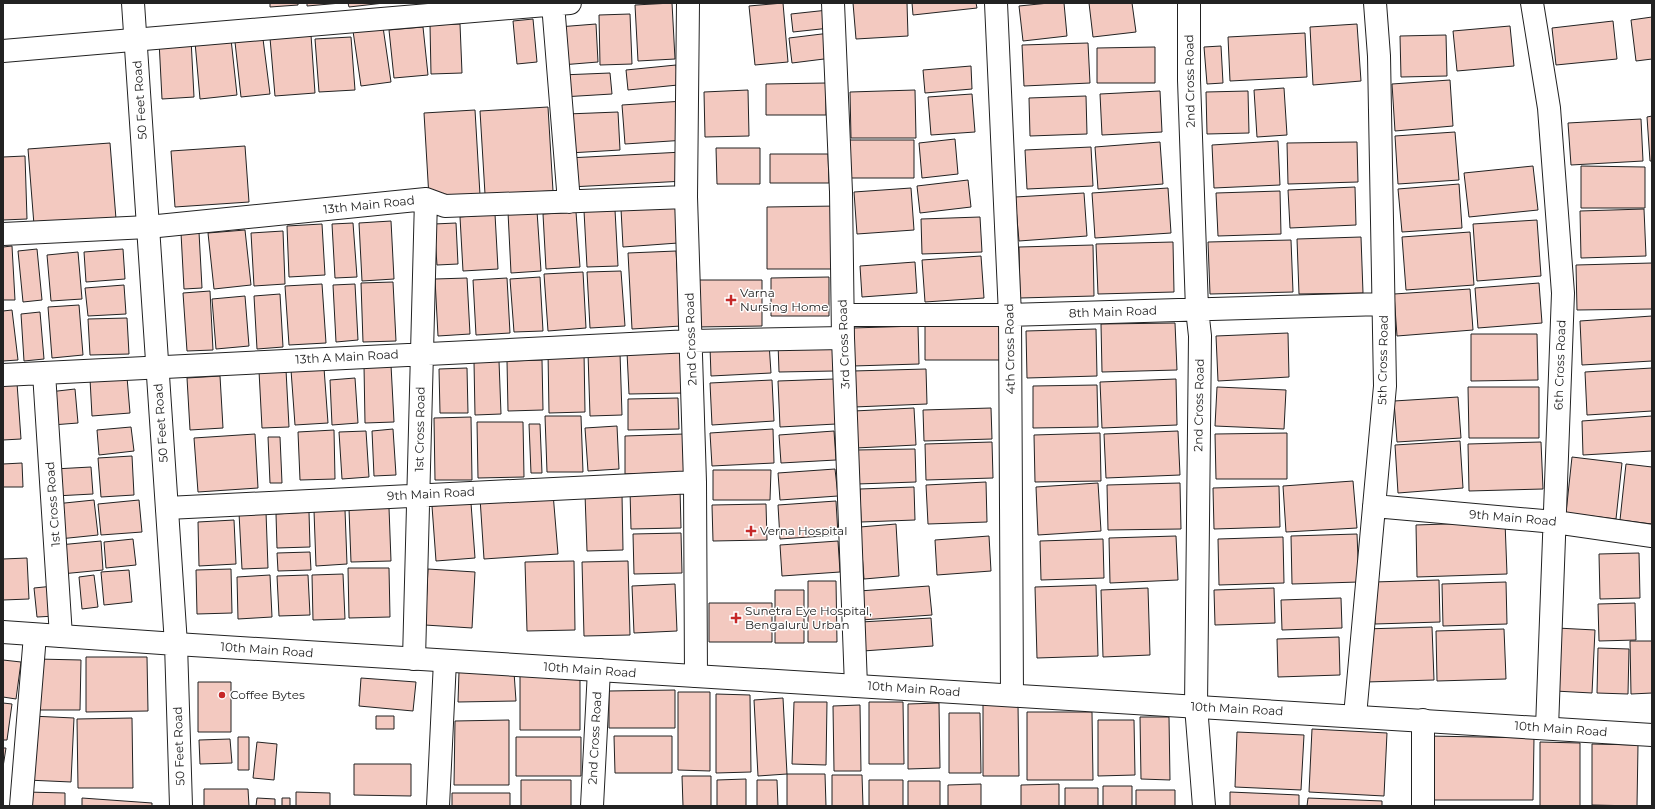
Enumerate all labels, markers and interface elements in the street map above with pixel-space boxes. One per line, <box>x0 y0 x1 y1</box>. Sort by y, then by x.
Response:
street label: 2nd Cross Road <box>1181 34 1198 128</box>
street label: 50 Feet Road <box>129 60 150 140</box>
street label: 13th Main Road <box>323 192 415 217</box>
place label: Varna Nursing Home <box>740 285 828 314</box>
street label: 2nd Cross Road <box>681 292 700 386</box>
marker: Varna Nursing Home <box>725 294 737 306</box>
street label: 3rd Cross Road <box>834 299 853 389</box>
street label: 8th Main Road <box>1069 302 1157 321</box>
street label: 4th Cross Road <box>1001 303 1018 395</box>
street label: 5th Cross Road <box>1374 315 1391 405</box>
street label: 6th Cross Road <box>1550 320 1569 410</box>
street label: 13th A Main Road <box>295 346 399 367</box>
street label: 2nd Cross Road <box>1190 358 1207 452</box>
street label: 50 Feet Road <box>150 383 171 463</box>
street label: 1st Cross Road <box>411 386 428 472</box>
street label: 1st Cross Road <box>42 461 63 547</box>
street label: 9th Main Road <box>387 484 475 503</box>
street label: 9th Main Road <box>1469 506 1558 529</box>
place label: Verna Hospital <box>760 523 847 538</box>
marker: Verna Hospital <box>745 525 757 537</box>
place label: Sunetra Eye Hospital, Bengaluru Urban <box>745 603 872 632</box>
marker: Sunetra Eye Hospital, Bengaluru Urban <box>730 612 742 624</box>
street label: 10th Main Road <box>220 639 314 660</box>
street label: 10th Main Road <box>543 659 637 680</box>
street label: 10th Main Road <box>867 678 961 699</box>
place label: Coffee Bytes <box>230 687 305 702</box>
marker: Coffee Bytes <box>217 690 227 700</box>
street label: 2nd Cross Road <box>585 691 604 785</box>
street label: 10th Main Road <box>1190 699 1284 718</box>
street label: 50 Feet Road <box>170 706 187 786</box>
street label: 10th Main Road <box>1514 718 1608 739</box>

